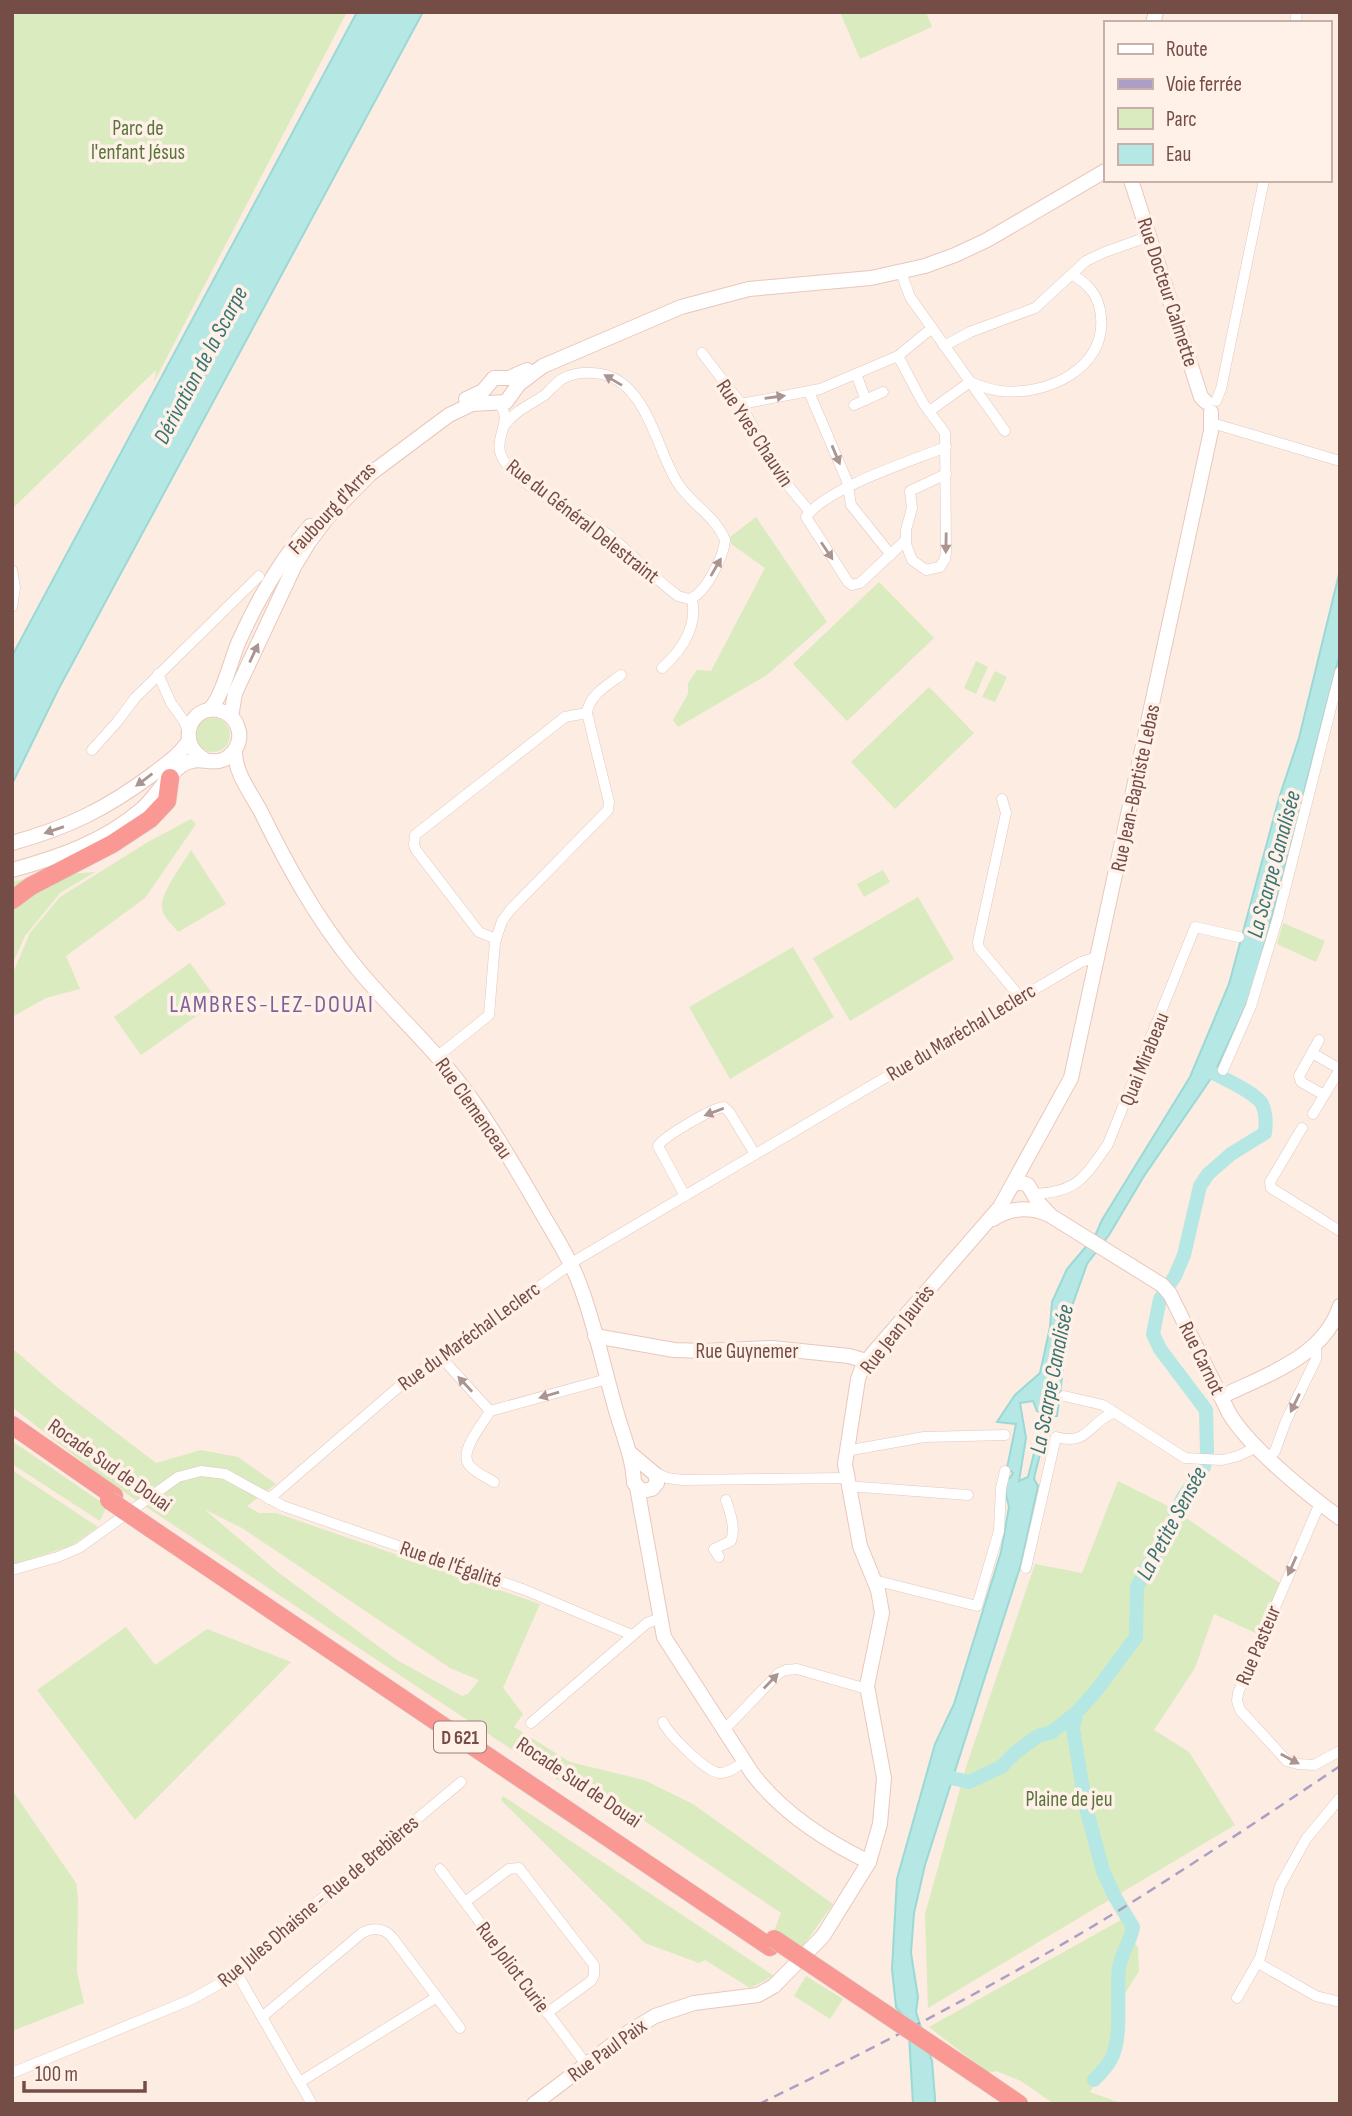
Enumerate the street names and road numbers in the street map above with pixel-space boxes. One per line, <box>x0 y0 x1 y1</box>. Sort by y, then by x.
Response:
street label: Rue Docteur Calmette <box>1132 215 1203 370</box>
street label: Rue Yves Chauvin <box>711 375 799 492</box>
street label: Rue du Général Delestraint <box>501 454 664 589</box>
street label: Faubourg d'Arras <box>283 457 381 560</box>
street label: Rue Jean-Baptiste Lebas <box>1106 702 1165 874</box>
street label: Rue du Maréchal Leclerc <box>882 978 1040 1087</box>
street label: Quai Mirabeau <box>1114 1009 1175 1110</box>
street label: Rue Clemenceau <box>430 1053 517 1164</box>
street label: Rue du Maréchal Leclerc <box>393 1277 545 1396</box>
street label: Rue Jean Jaurès <box>855 1280 940 1379</box>
street label: Rue Carnot <box>1173 1318 1230 1399</box>
street label: Rue Guynemer <box>695 1339 799 1364</box>
street label: Rocade Sud de Douai <box>43 1414 176 1517</box>
street label: Rue de l'Égalité <box>397 1535 505 1594</box>
street label: Rue Pasteur <box>1231 1602 1286 1689</box>
road number: D 621 <box>434 1722 486 1752</box>
street label: Rocade Sud de Douai <box>512 1731 646 1833</box>
street label: Rue Jules Dhaisne - Rue de Brebières <box>213 1810 424 1993</box>
street label: Rue Joliot Curie <box>470 1917 555 2018</box>
street label: Rue Paul Paix <box>563 2013 652 2087</box>

